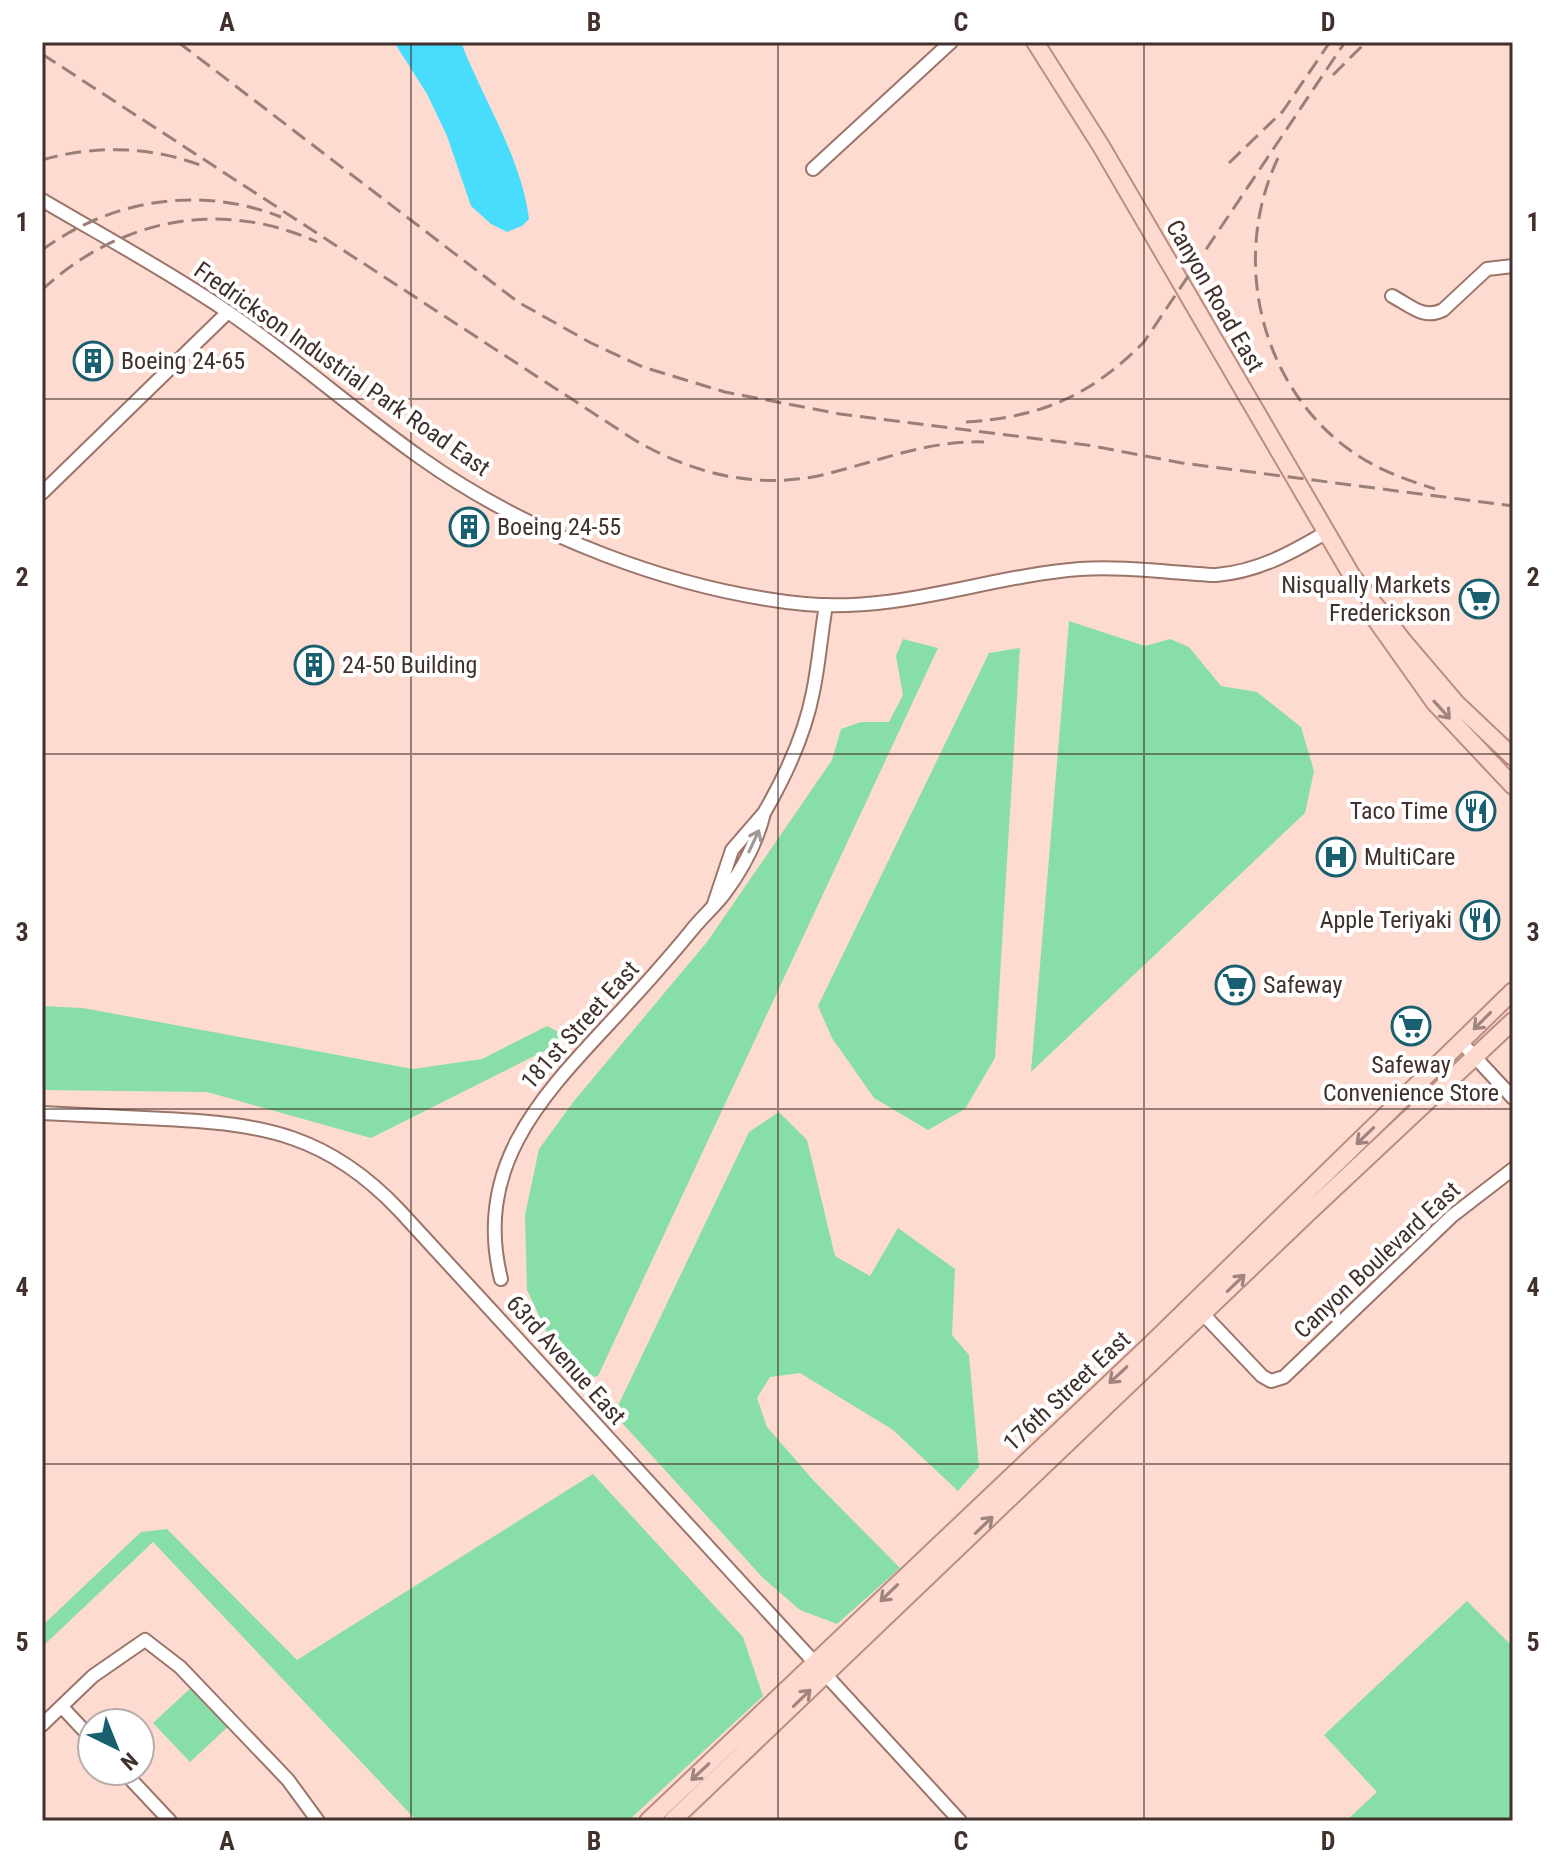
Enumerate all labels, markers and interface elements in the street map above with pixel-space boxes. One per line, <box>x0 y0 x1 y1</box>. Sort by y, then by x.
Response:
text: A <box>219 7 235 37</box>
text: B <box>587 7 601 37</box>
text: C <box>954 7 969 37</box>
text: D <box>1321 7 1335 37</box>
text: 1 <box>15 207 29 237</box>
text: 1 <box>1526 207 1540 237</box>
street label: Canyon Road East <box>1160 215 1270 377</box>
street label: Fredrickson Industrial Park Road East <box>189 256 495 482</box>
building icon: Boeing 24-65 <box>72 340 114 382</box>
place label: Boeing 24-65 <box>121 347 245 375</box>
building icon: Boeing 24-55 <box>448 506 490 548</box>
place label: Boeing 24-55 <box>497 513 621 541</box>
text: 2 <box>15 562 29 592</box>
text: 2 <box>1526 562 1540 592</box>
place label: Nisqually Markets Frederickson <box>1281 571 1451 627</box>
supermarket icon: Nisqually Markets Frederickson <box>1458 578 1500 620</box>
building icon: 24-50 Building <box>293 644 335 686</box>
place label: 24-50 Building <box>342 651 477 679</box>
one-way arrow <box>1432 700 1451 720</box>
restaurant icon: Taco Time <box>1455 790 1497 832</box>
place label: Taco Time <box>1350 797 1448 825</box>
one-way arrow <box>747 829 762 853</box>
hospital icon: MultiCare <box>1315 836 1357 878</box>
place label: MultiCare <box>1364 843 1455 871</box>
restaurant icon: Apple Teriyaki <box>1459 899 1501 941</box>
place label: Apple Teriyaki <box>1320 906 1452 934</box>
text: 3 <box>15 917 29 947</box>
text: 3 <box>1526 917 1540 947</box>
street label: 181st Street East <box>515 955 645 1095</box>
supermarket icon: Safeway <box>1214 964 1256 1006</box>
place label: Safeway <box>1263 971 1342 999</box>
supermarket icon: Safeway Convenience Store <box>1390 1005 1432 1047</box>
one-way arrow <box>1473 1011 1492 1030</box>
place label: Safeway Convenience Store <box>1323 1051 1499 1107</box>
one-way arrow <box>1356 1126 1375 1145</box>
street label: Canyon Boulevard East <box>1288 1176 1466 1344</box>
text: 4 <box>15 1272 29 1302</box>
text: 4 <box>1526 1272 1540 1302</box>
one-way arrow <box>1226 1273 1246 1292</box>
street label: 63rd Avenue East <box>501 1290 631 1430</box>
street label: 176th Street East <box>998 1325 1136 1457</box>
one-way arrow <box>1108 1366 1128 1385</box>
one-way arrow <box>974 1515 994 1534</box>
one-way arrow <box>880 1583 899 1602</box>
text: 5 <box>15 1627 29 1657</box>
text: 5 <box>1526 1627 1540 1657</box>
one-way arrow <box>792 1689 811 1708</box>
north arrow <box>76 1707 156 1787</box>
text: N <box>116 1748 143 1775</box>
one-way arrow <box>690 1762 710 1781</box>
text: A <box>219 1826 235 1856</box>
text: B <box>587 1826 601 1856</box>
text: C <box>954 1826 969 1856</box>
text: D <box>1321 1826 1335 1856</box>

